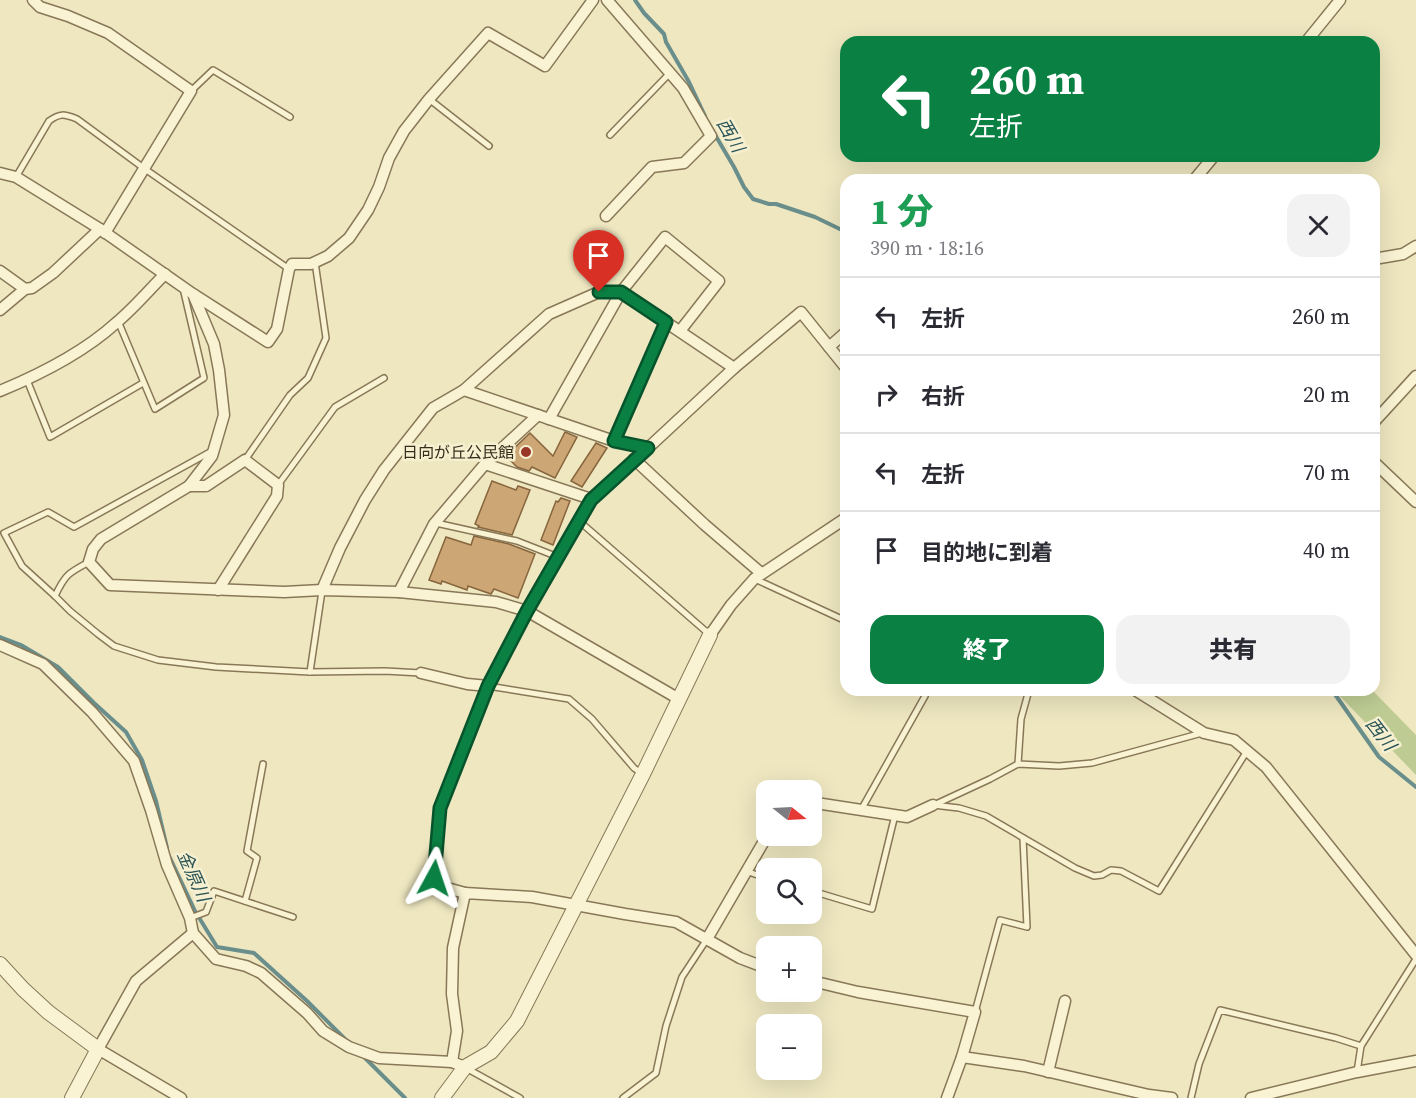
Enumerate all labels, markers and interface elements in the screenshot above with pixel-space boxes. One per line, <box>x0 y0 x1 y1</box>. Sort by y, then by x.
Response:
text: 260 m <box>969 50 1084 108</box>
icon: left <box>870 60 948 138</box>
text: 左折 <box>969 108 1023 145</box>
water label: 西川 <box>711 113 752 159</box>
text: 1 分 <box>870 187 933 236</box>
button: close <box>1287 194 1350 257</box>
pin <box>573 230 624 292</box>
text: 390 m · 18:16 <box>870 234 984 262</box>
icon: arrive <box>582 239 615 272</box>
icon: left <box>870 300 903 333</box>
text: 260 m <box>1292 301 1350 331</box>
text: 左折 <box>921 303 965 333</box>
icon: right <box>870 378 903 411</box>
text: 20 m <box>1303 379 1350 409</box>
text: 右折 <box>921 381 965 411</box>
place label: 日向が丘公民館 <box>402 441 514 463</box>
marker: 日向が丘公民館 <box>519 445 533 459</box>
icon: left <box>870 456 903 489</box>
text: 70 m <box>1303 457 1350 487</box>
text: 左折 <box>921 459 965 489</box>
icon: arrive <box>870 534 903 567</box>
text: 40 m <box>1303 535 1350 565</box>
text: 目的地に到着 <box>921 537 1053 567</box>
button: 終了 <box>870 615 1104 684</box>
button: 共有 <box>1116 615 1350 684</box>
water label: 西川 <box>1360 712 1403 757</box>
north arrow <box>756 780 822 846</box>
map controls <box>756 780 822 1080</box>
water label: 金原川 <box>172 846 217 908</box>
position arrow <box>402 846 466 910</box>
button: search <box>756 858 822 924</box>
button: + <box>756 936 822 1002</box>
button: − <box>756 1014 822 1080</box>

